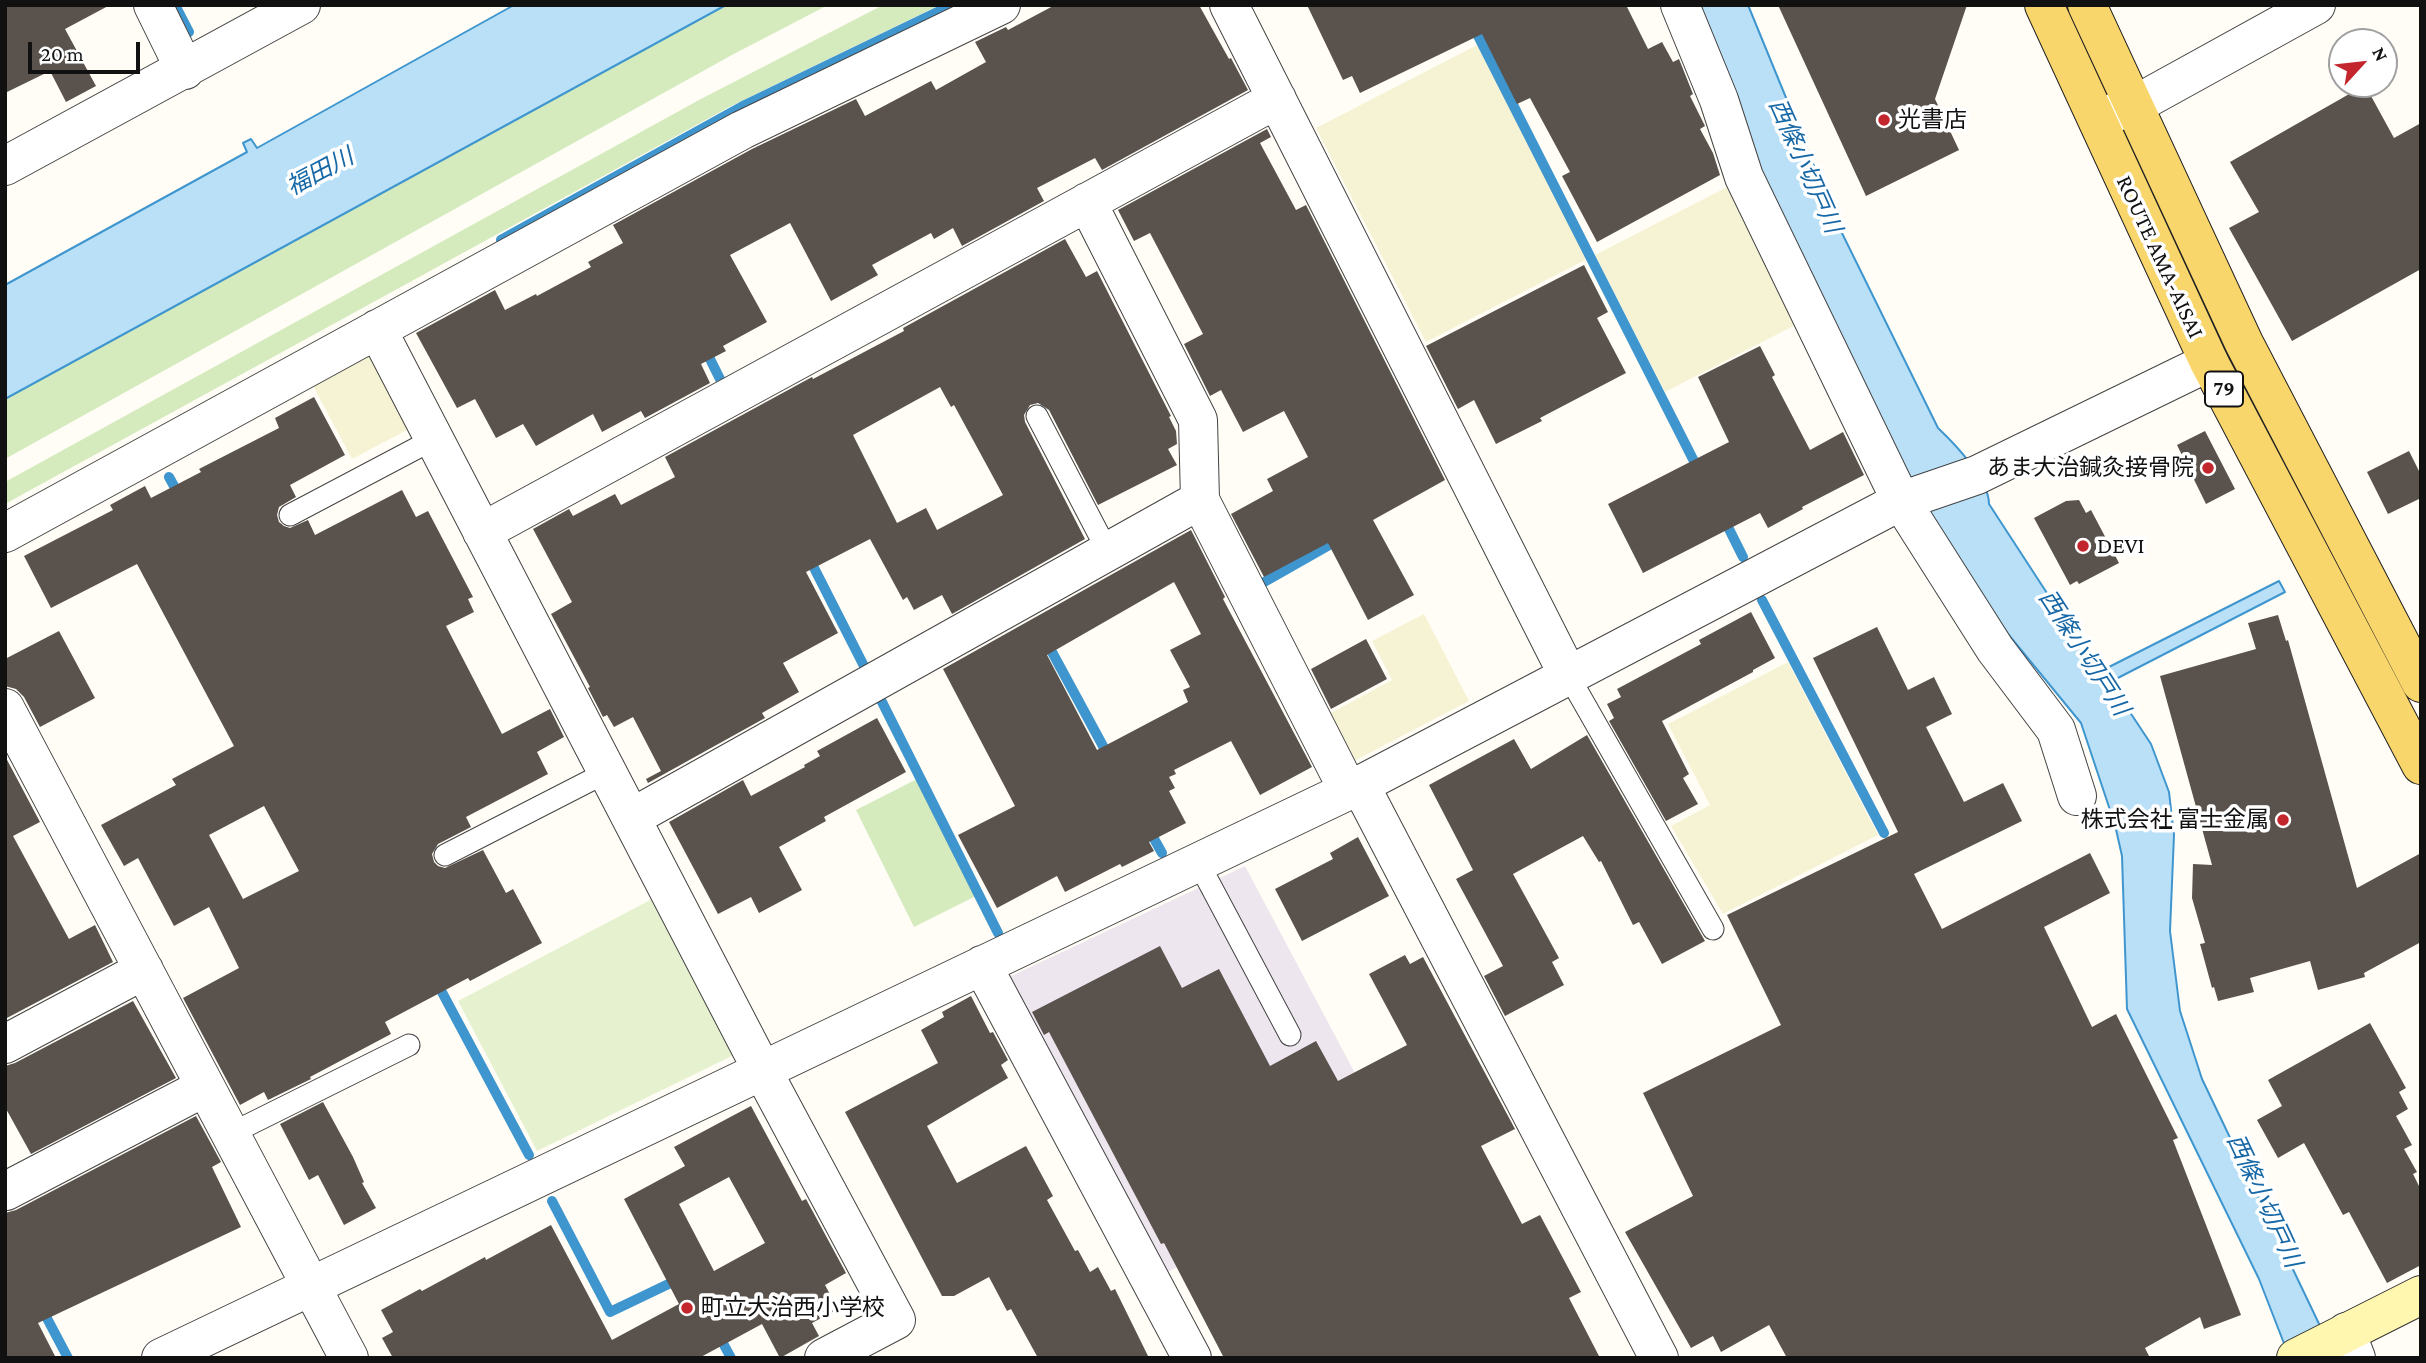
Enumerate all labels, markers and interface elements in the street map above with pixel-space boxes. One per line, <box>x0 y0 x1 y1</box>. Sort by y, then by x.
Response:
scale bar <box>32 28 144 72</box>
north arrow <box>2328 28 2398 98</box>
text: 20 m <box>41 42 84 66</box>
text: N <box>2368 44 2393 65</box>
water label: 西條小切戸川 <box>1763 94 1847 238</box>
place label: 光書店 <box>1898 106 1967 134</box>
marker: 光書店 <box>1876 112 1892 128</box>
water label: 福田川 <box>281 142 359 202</box>
street label: ROUTE AMA-AISAI <box>2110 171 2210 343</box>
road number: 79 <box>2205 372 2243 406</box>
place label: あま大治鍼灸接骨院 <box>1987 454 2194 482</box>
marker: あま大治鍼灸接骨院 <box>2200 460 2216 476</box>
place label: DEVI <box>2097 532 2145 560</box>
marker: DEVI <box>2075 538 2091 554</box>
water label: 西條小切戸川 <box>2033 585 2135 721</box>
place label: 株式会社 富士金属 <box>2081 806 2269 834</box>
marker: 株式会社 富士金属 <box>2275 812 2291 828</box>
water label: 西條小切戸川 <box>2221 1130 2307 1272</box>
place label: 町立大治西小学校 <box>701 1294 885 1322</box>
marker: 町立大治西小学校 <box>679 1300 695 1316</box>

